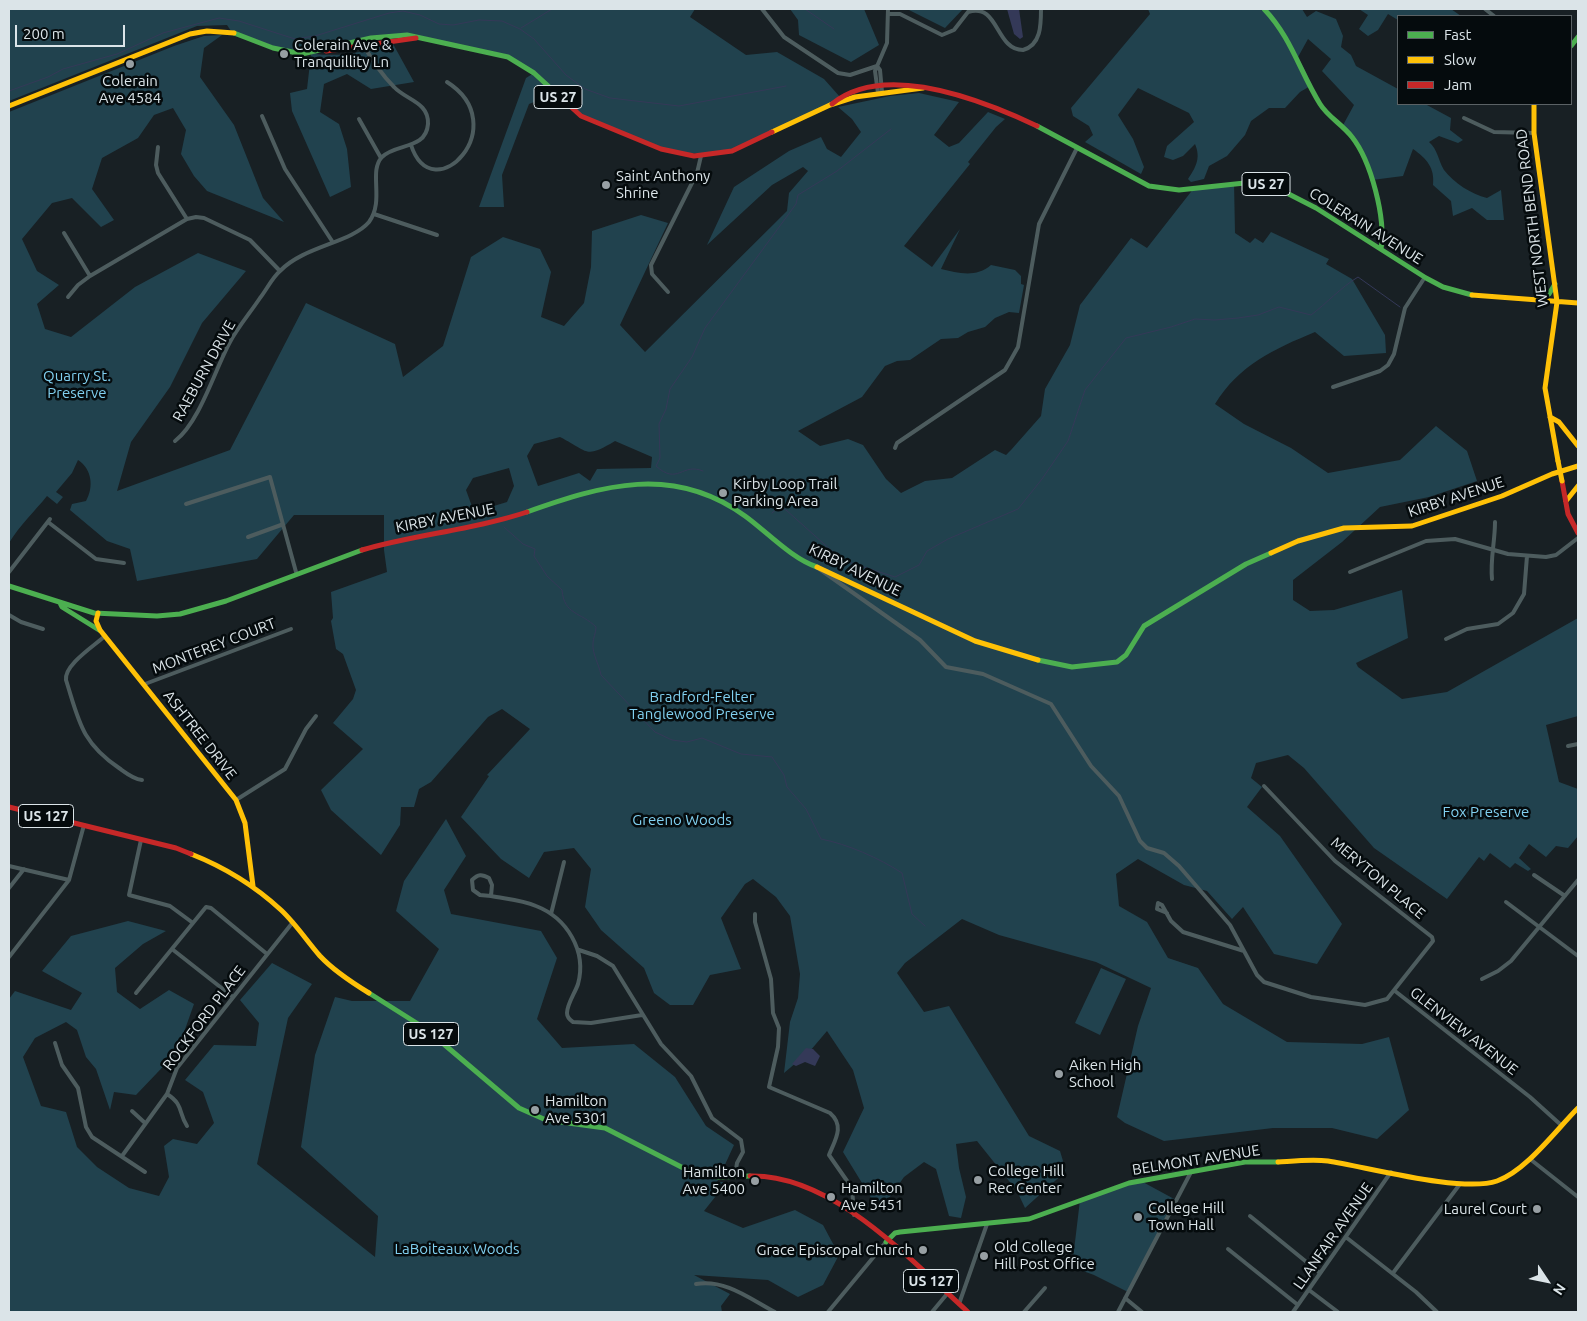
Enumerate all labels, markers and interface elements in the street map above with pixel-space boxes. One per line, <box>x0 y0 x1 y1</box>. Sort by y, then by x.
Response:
scale bar <box>18 15 128 47</box>
legend <box>1397 15 1572 105</box>
text: 200 m <box>23 25 65 42</box>
text: Fast <box>1444 26 1471 43</box>
place label: Colerain Ave & Tranquillity Ln <box>294 36 392 71</box>
marker: Colerain Ave & Tranquillity Ln <box>278 48 290 60</box>
text: Slow <box>1444 51 1476 68</box>
marker: Colerain Ave 4584 <box>124 58 136 70</box>
place label: Colerain Ave 4584 <box>99 72 161 107</box>
text: Jam <box>1444 76 1472 93</box>
road number: US 27 <box>534 85 582 108</box>
street label: WEST NORTH BEND ROAD <box>1512 128 1552 308</box>
place label: Saint Anthony Shrine <box>616 167 710 202</box>
road number: US 27 <box>1242 172 1290 195</box>
marker: Saint Anthony Shrine <box>600 179 612 191</box>
street label: COLERAIN AVENUE <box>1306 184 1426 268</box>
street label: RAEBURN DRIVE <box>169 317 239 425</box>
park label: Quarry St. Preserve <box>43 367 111 402</box>
street label: KIRBY AVENUE <box>1406 473 1506 521</box>
place label: Kirby Loop Trail Parking Area <box>733 475 837 510</box>
marker: Kirby Loop Trail Parking Area <box>717 487 729 499</box>
street label: KIRBY AVENUE <box>394 500 496 536</box>
street label: KIRBY AVENUE <box>806 540 904 600</box>
street label: MONTEREY COURT <box>150 614 278 678</box>
street label: ASHTREE DRIVE <box>160 687 240 783</box>
park label: Bradford-Felter Tanglewood Preserve <box>629 688 775 723</box>
park label: Fox Preserve <box>1443 803 1529 821</box>
road number: US 127 <box>18 804 74 828</box>
park label: Greeno Woods <box>632 811 732 829</box>
street label: MERYTON PLACE <box>1327 833 1429 923</box>
street label: ROCKFORD PLACE <box>159 962 249 1074</box>
street label: GLENVIEW AVENUE <box>1406 983 1522 1079</box>
road number: US 127 <box>404 1022 458 1046</box>
place label: Aiken High School <box>1069 1056 1141 1091</box>
marker: Aiken High School <box>1053 1068 1065 1080</box>
place label: Hamilton Ave 5301 <box>545 1092 607 1127</box>
marker: Hamilton Ave 5301 <box>529 1104 541 1116</box>
street label: BELMONT AVENUE <box>1131 1141 1261 1179</box>
place label: College Hill Rec Center <box>988 1162 1064 1197</box>
place label: Hamilton Ave 5400 <box>683 1163 745 1198</box>
marker: College Hill Rec Center <box>972 1174 984 1186</box>
marker: Hamilton Ave 5400 <box>749 1175 761 1187</box>
place label: Hamilton Ave 5451 <box>841 1179 903 1214</box>
street label: LLANFAIR AVENUE <box>1289 1179 1377 1293</box>
marker: Hamilton Ave 5451 <box>825 1191 837 1203</box>
place label: College Hill Town Hall <box>1148 1199 1224 1234</box>
place label: Laurel Court <box>1444 1200 1527 1218</box>
marker: Laurel Court <box>1531 1203 1543 1215</box>
marker: College Hill Town Hall <box>1132 1211 1144 1223</box>
place label: Old College Hill Post Office <box>994 1238 1095 1273</box>
park label: LaBoiteaux Woods <box>394 1240 520 1258</box>
place label: Grace Episcopal Church <box>757 1241 913 1259</box>
marker: Grace Episcopal Church <box>917 1244 929 1256</box>
marker: Old College Hill Post Office <box>978 1250 990 1262</box>
north arrow <box>1522 1256 1572 1306</box>
road number: US 127 <box>904 1270 958 1292</box>
text: N <box>1550 1281 1569 1298</box>

